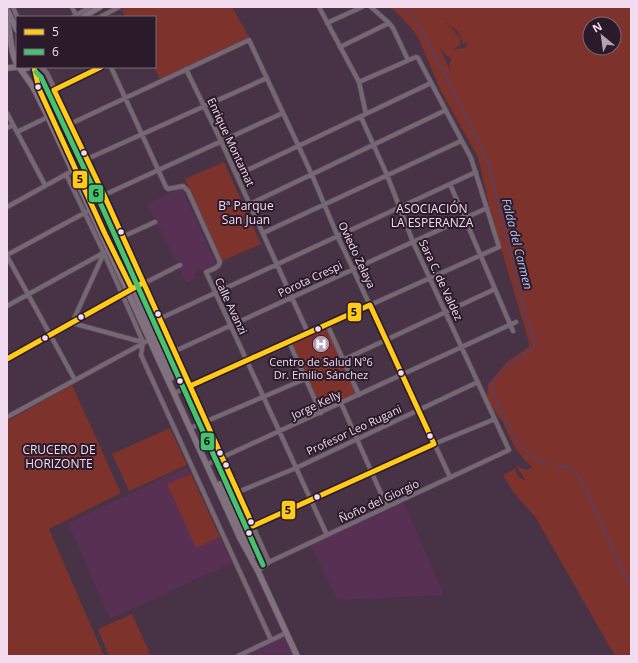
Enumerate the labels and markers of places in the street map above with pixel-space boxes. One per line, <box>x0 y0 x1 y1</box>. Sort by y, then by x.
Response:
unlabelled marker <box>33 82 43 92</box>
unlabelled marker <box>79 148 89 158</box>
unlabelled marker <box>116 227 126 237</box>
unlabelled marker <box>153 309 163 319</box>
unlabelled marker <box>76 312 86 322</box>
unlabelled marker <box>313 324 323 334</box>
unlabelled marker <box>40 333 50 343</box>
hospital icon: Centro de Salud Nº6 Dr. Emilio Sánchez <box>311 334 331 354</box>
place label: Centro de Salud Nº6 Dr. Emilio Sánchez <box>269 354 373 382</box>
unlabelled marker <box>396 368 406 378</box>
unlabelled marker <box>175 376 185 386</box>
unlabelled marker <box>425 431 435 441</box>
unlabelled marker <box>215 448 225 458</box>
unlabelled marker <box>221 460 231 470</box>
unlabelled marker <box>312 492 322 502</box>
unlabelled marker <box>246 517 256 527</box>
unlabelled marker <box>244 528 254 538</box>

